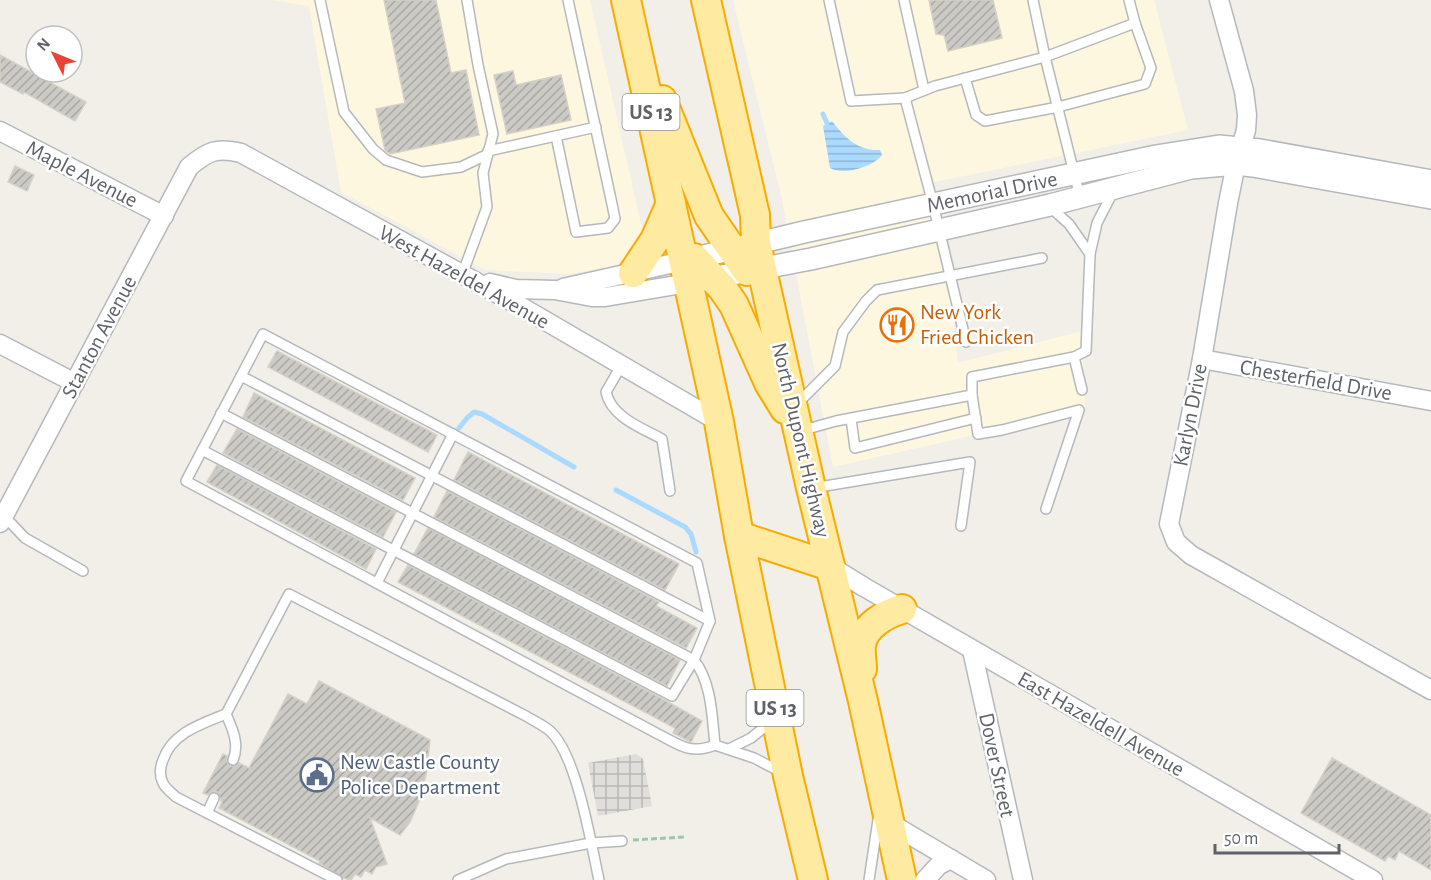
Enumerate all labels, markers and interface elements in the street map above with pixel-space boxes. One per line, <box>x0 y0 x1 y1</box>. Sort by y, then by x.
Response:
north arrow <box>24 24 84 84</box>
text: N <box>34 35 53 54</box>
road number: US 13 <box>622 94 680 130</box>
street label: Maple Avenue <box>23 137 141 211</box>
street label: Memorial Drive <box>925 167 1059 217</box>
street label: West Hazeldel Avenue <box>375 221 553 333</box>
street label: Stanton Avenue <box>58 272 140 402</box>
place label: New York Fried Chicken <box>920 301 1034 348</box>
restaurant icon: New York Fried Chicken <box>879 307 915 343</box>
street label: North Dupont Highway <box>768 340 834 540</box>
street label: Chesterfield Drive <box>1238 356 1394 404</box>
street label: Karlyn Drive <box>1169 362 1211 468</box>
street label: East Hazeldell Avenue <box>1014 667 1188 781</box>
road number: US 13 <box>746 690 804 726</box>
street label: Dover Street <box>975 711 1019 819</box>
place label: New Castle County Police Department <box>340 751 500 798</box>
public building icon: New Castle County Police Department <box>299 757 335 793</box>
scale bar <box>1215 817 1340 855</box>
text: 50 m <box>1224 830 1258 848</box>

